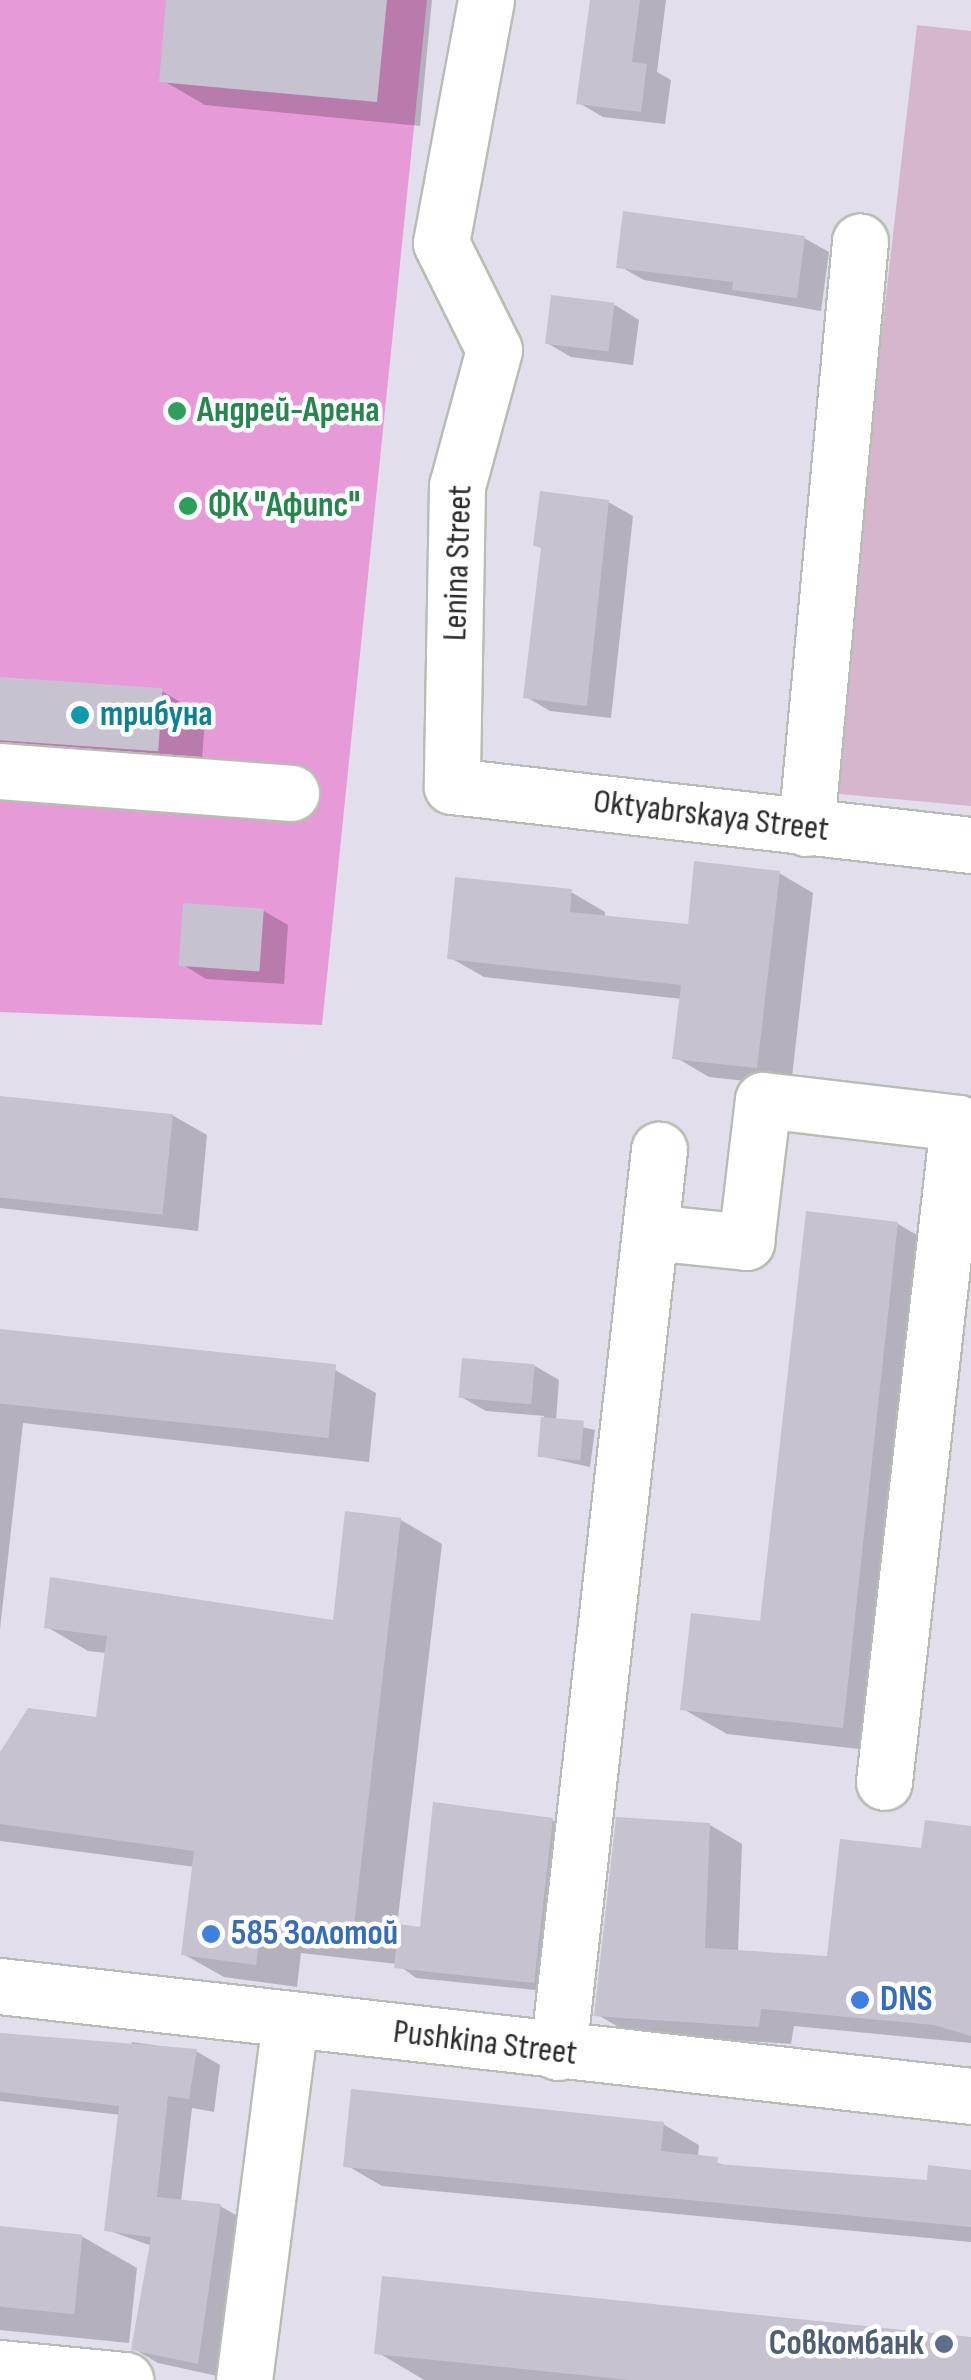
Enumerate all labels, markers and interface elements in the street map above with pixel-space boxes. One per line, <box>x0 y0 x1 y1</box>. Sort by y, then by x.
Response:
place label: Андрей-Арена <box>197 390 380 432</box>
marker: Андрей-Арена <box>166 400 188 422</box>
street label: Lenina Street <box>434 484 482 642</box>
place label: ФК "Афипс" <box>208 485 360 527</box>
marker: ФК "Афипс" <box>177 495 199 517</box>
place label: трибуна <box>100 694 213 736</box>
marker: трибуна <box>69 704 91 726</box>
street label: Oktyabrskaya Street <box>591 781 831 851</box>
place label: 585 Золотой <box>231 1913 398 1955</box>
marker: 585 Золотой <box>200 1923 222 1945</box>
place label: DNS <box>880 1979 933 2021</box>
marker: DNS <box>849 1989 871 2011</box>
street label: Pushkina Street <box>391 2011 579 2075</box>
place label: Совкомбанк <box>769 2323 924 2365</box>
marker: Совкомбанк <box>933 2333 955 2355</box>

